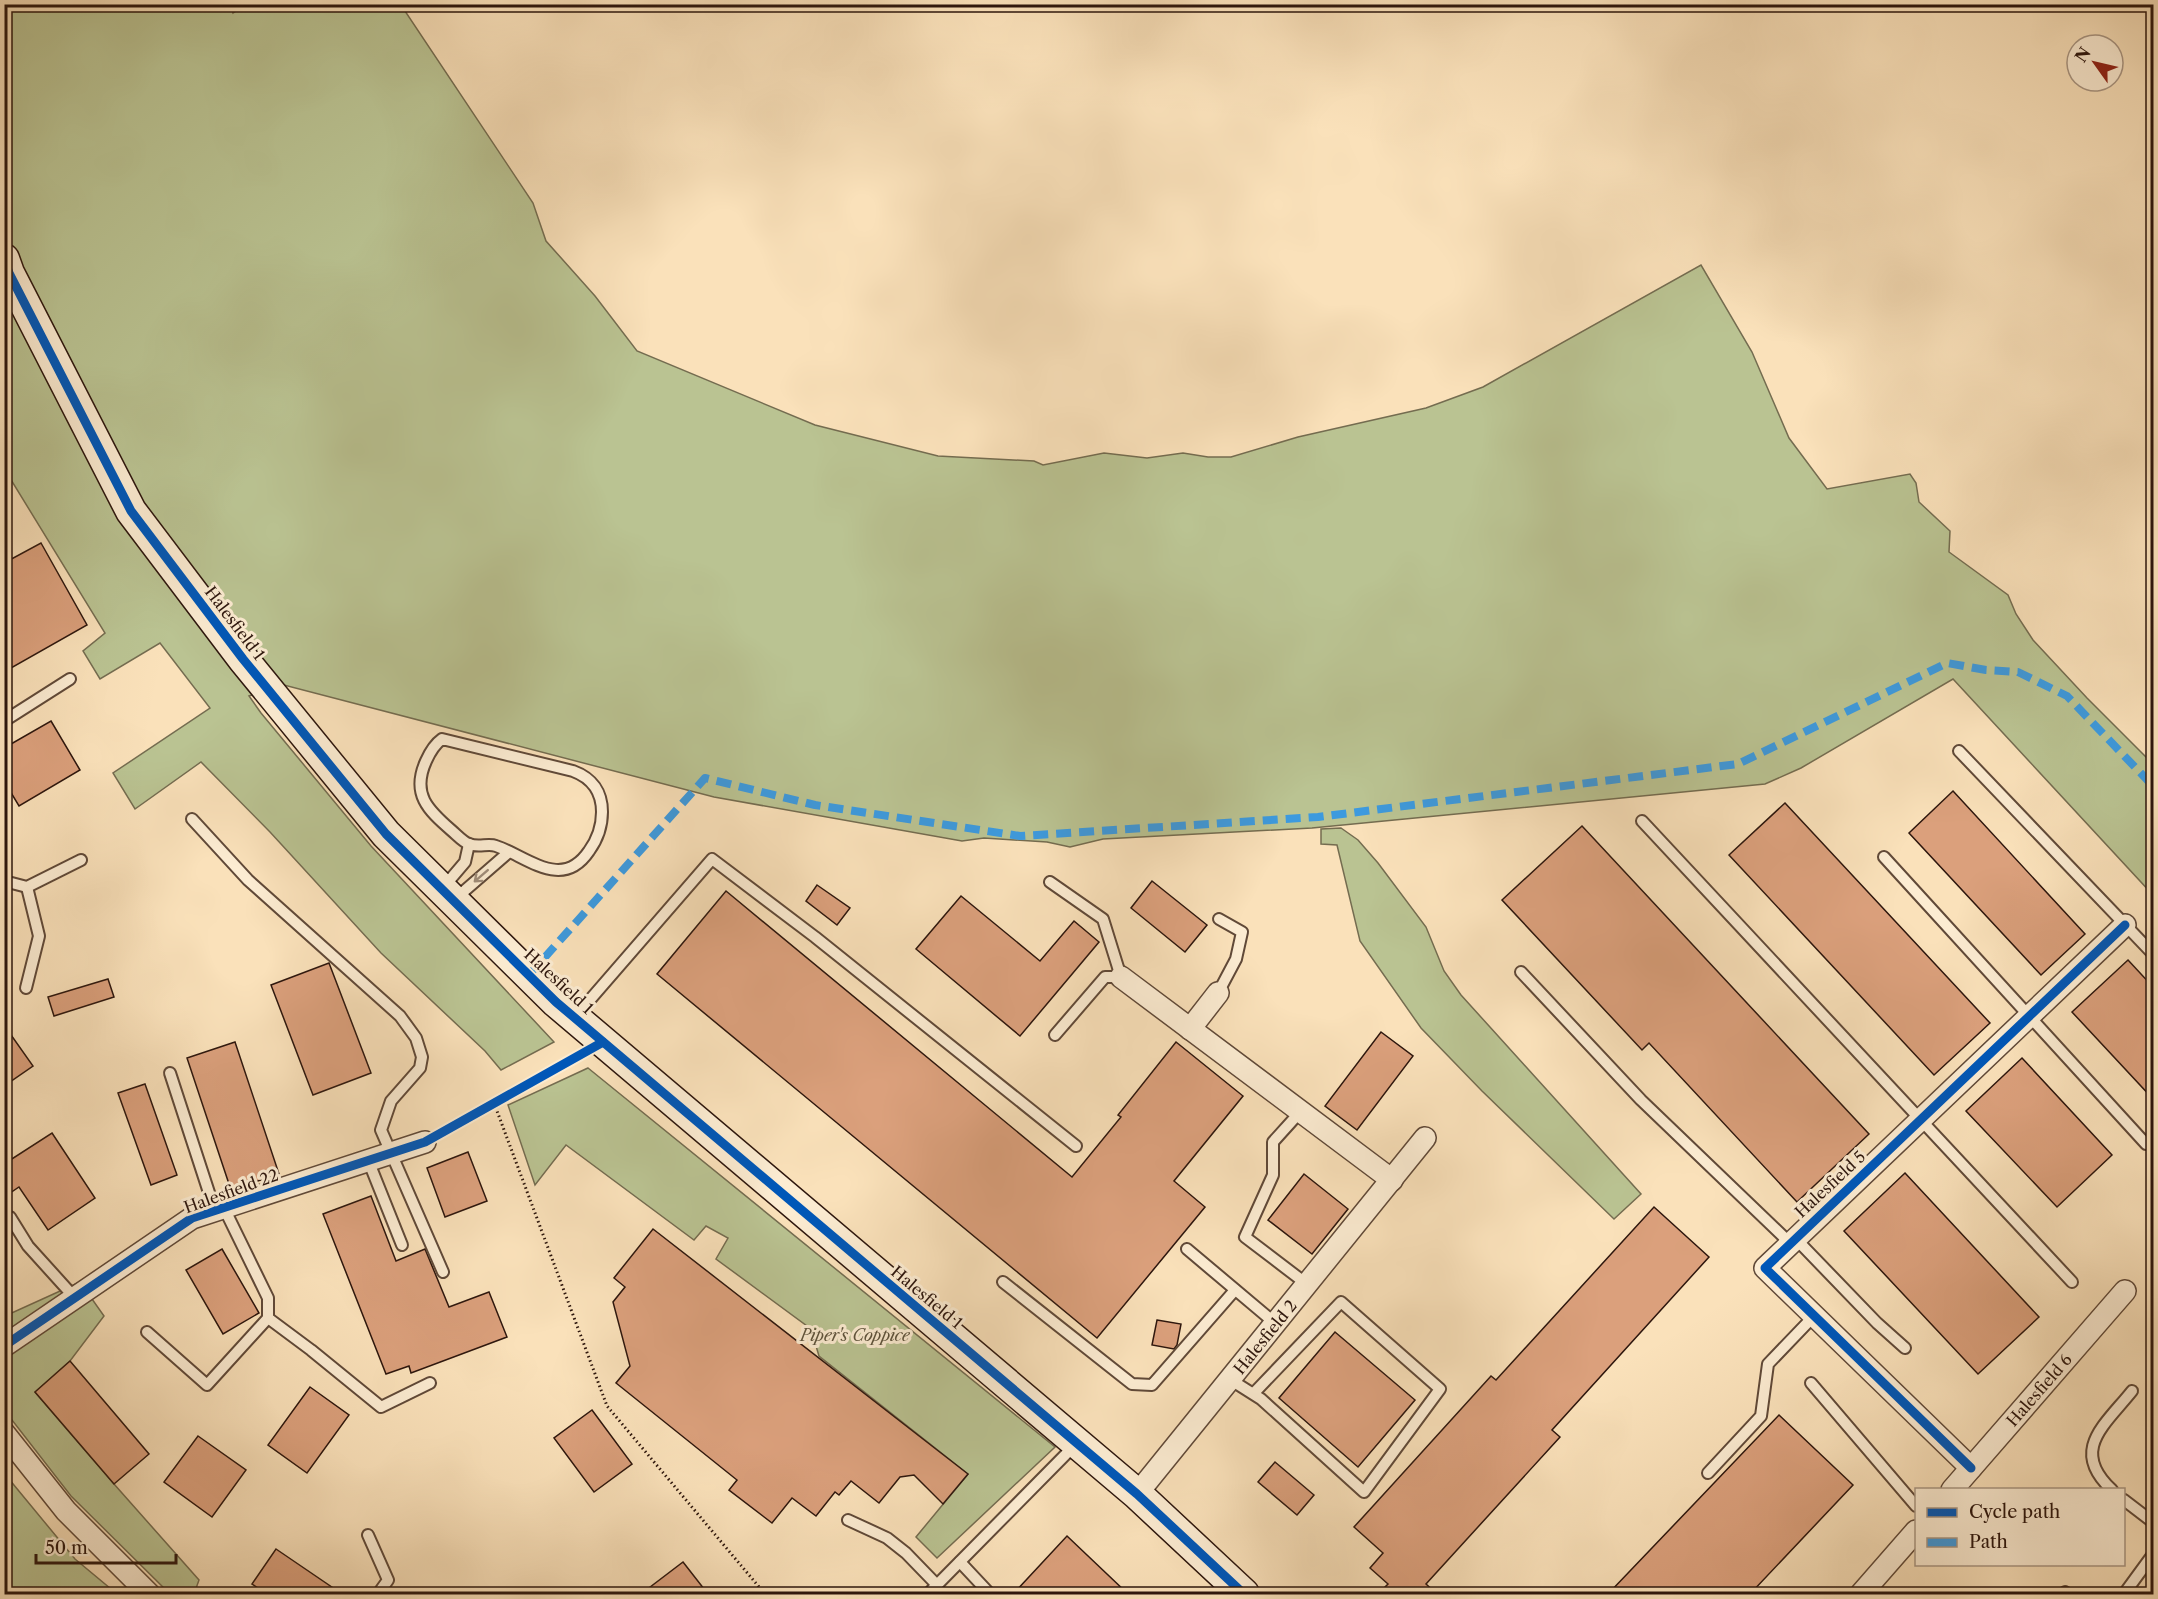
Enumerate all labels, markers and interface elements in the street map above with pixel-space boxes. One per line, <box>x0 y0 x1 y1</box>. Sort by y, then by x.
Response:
north arrow <box>2065 33 2125 93</box>
text: N <box>2070 43 2095 66</box>
street label: Halesfield 1 <box>201 582 269 664</box>
one-way arrow <box>474 869 489 883</box>
street label: Halesfield 1 <box>520 944 598 1018</box>
street label: Halesfield 5 <box>1791 1146 1869 1222</box>
street label: Halesfield 22 <box>181 1165 281 1217</box>
street label: Halesfield 1 <box>887 1261 967 1333</box>
street label: Halesfield 2 <box>1229 1296 1301 1378</box>
park label: Piper's Coppice <box>798 1325 911 1345</box>
street label: Halesfield 6 <box>2002 1350 2076 1430</box>
legend <box>1915 1488 2125 1566</box>
text: Cycle path <box>1969 1501 2060 1523</box>
scale bar <box>36 1527 176 1565</box>
text: Path <box>1969 1531 2008 1553</box>
text: 50 m <box>45 1537 88 1559</box>

